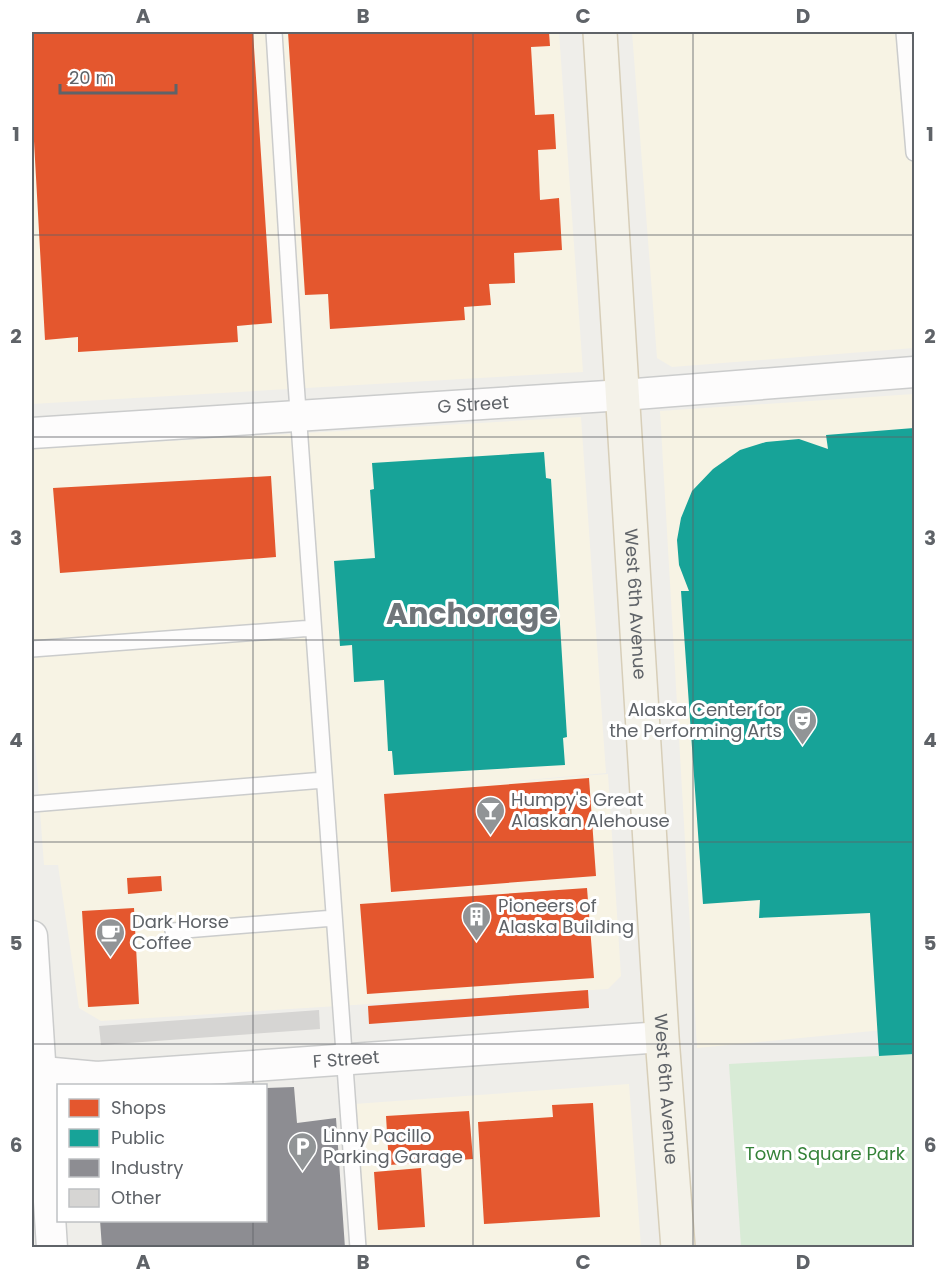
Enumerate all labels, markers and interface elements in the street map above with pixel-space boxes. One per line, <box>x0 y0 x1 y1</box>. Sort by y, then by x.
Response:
text: A <box>136 2 151 30</box>
text: B <box>356 2 370 30</box>
text: C <box>575 2 591 30</box>
text: D <box>796 2 810 30</box>
scale bar <box>60 57 176 95</box>
text: 20 m <box>69 65 114 90</box>
text: 1 <box>12 120 20 148</box>
text: 1 <box>926 120 934 148</box>
text: 2 <box>10 322 22 350</box>
text: 2 <box>924 322 936 350</box>
street label: G Street <box>437 389 510 419</box>
text: 3 <box>10 524 22 552</box>
text: 3 <box>924 524 936 552</box>
street label: West 6th Avenue <box>619 527 653 680</box>
district label: Anchorage <box>386 592 558 635</box>
place label: Alaska Center for the Performing Arts <box>609 697 782 743</box>
theatre icon: Alaska Center for the Performing Arts <box>787 704 819 746</box>
text: 4 <box>9 726 23 754</box>
text: 4 <box>923 726 937 754</box>
place label: Humpy's Great Alaskan Alehouse <box>511 787 670 833</box>
bar icon: Humpy's Great Alaskan Alehouse <box>474 794 506 836</box>
place label: Pioneers of Alaska Building <box>498 893 634 939</box>
building icon: Pioneers of Alaska Building <box>461 900 493 942</box>
place label: Dark Horse Coffee <box>132 909 229 955</box>
cafe icon: Dark Horse Coffee <box>95 916 127 958</box>
text: 5 <box>10 929 23 957</box>
text: 5 <box>924 929 937 957</box>
street label: West 6th Avenue <box>649 1013 685 1165</box>
street label: F Street <box>312 1044 380 1074</box>
legend <box>57 1084 267 1222</box>
text: Shops <box>111 1095 166 1120</box>
place label: Linny Pacillo Parking Garage <box>323 1123 463 1169</box>
text: Public <box>111 1125 165 1150</box>
parking icon: Linny Pacillo Parking Garage <box>286 1130 318 1172</box>
text: 6 <box>10 1131 22 1159</box>
text: 6 <box>924 1131 936 1159</box>
park label: Town Square Park <box>745 1141 906 1166</box>
text: Industry <box>111 1155 183 1180</box>
text: Other <box>111 1185 161 1210</box>
text: A <box>136 1248 151 1276</box>
text: B <box>356 1248 370 1276</box>
text: C <box>575 1248 591 1276</box>
text: D <box>796 1248 810 1276</box>

